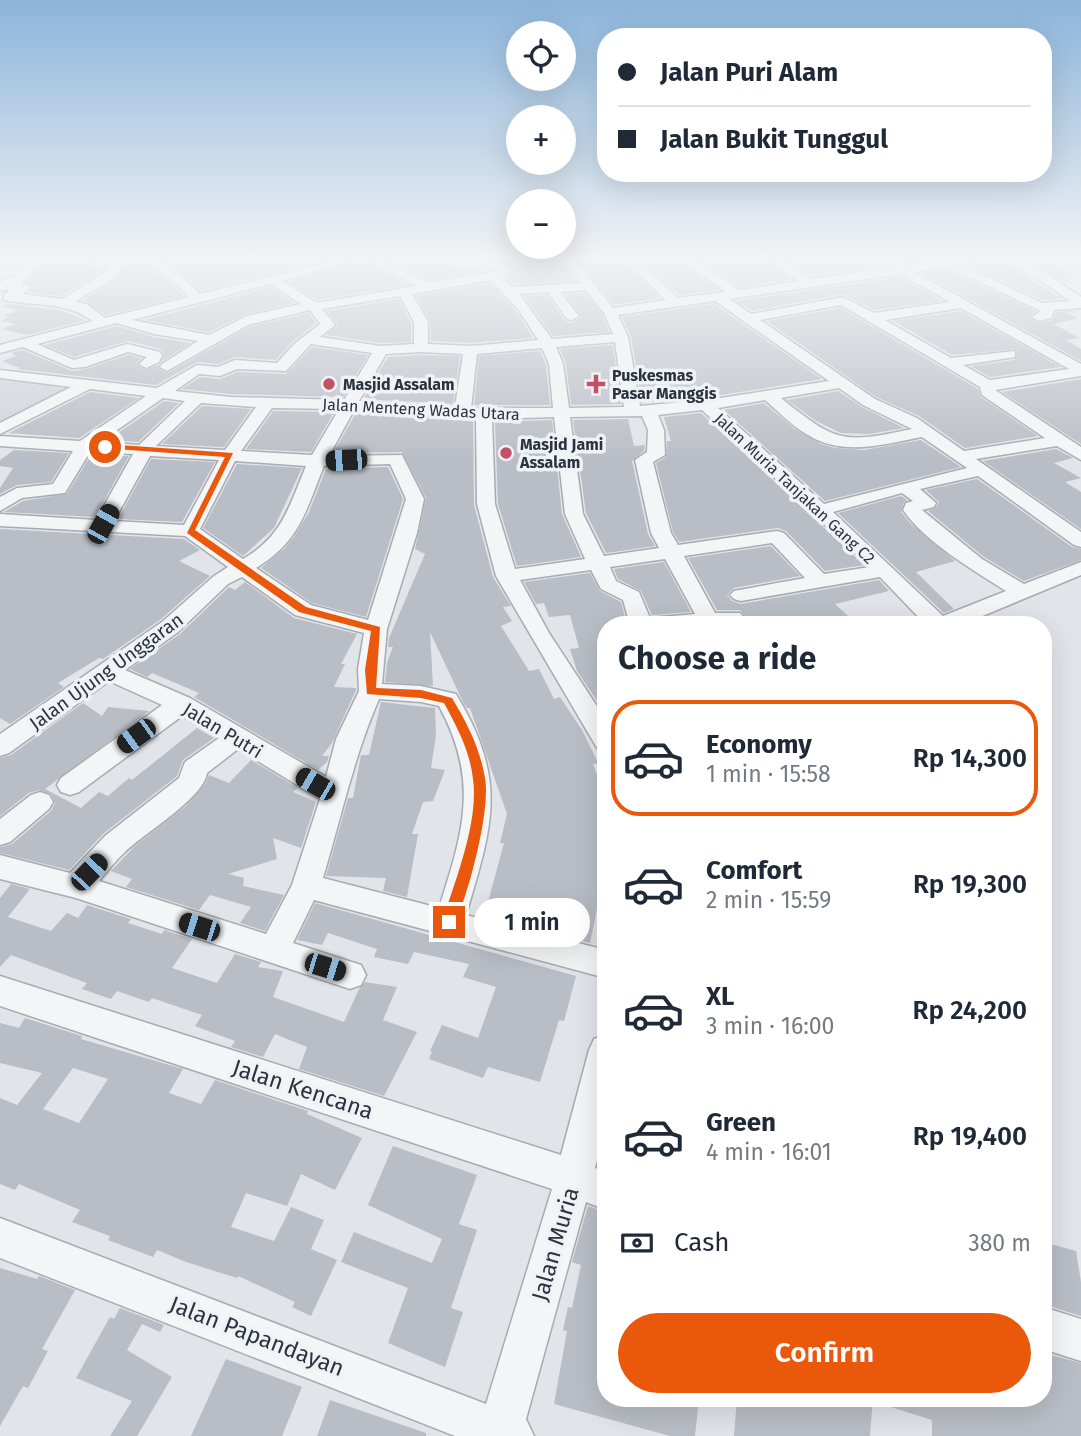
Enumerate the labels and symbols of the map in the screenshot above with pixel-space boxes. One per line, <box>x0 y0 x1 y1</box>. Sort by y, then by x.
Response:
place label: Puskesmas Pasar Manggis <box>612 366 717 403</box>
marker: Puskesmas Pasar Manggis <box>586 374 606 394</box>
place label: Masjid Assalam <box>343 375 455 394</box>
marker: Masjid Assalam <box>321 376 337 392</box>
street label: Jalan Menteng Wadas Utara <box>322 395 520 424</box>
street label: Jalan Muria Tanjakan Gang C2 <box>711 409 879 568</box>
route start <box>89 431 121 463</box>
place label: Masjid Jami Assalam <box>519 435 603 472</box>
marker: Masjid Jami Assalam <box>498 445 514 461</box>
car <box>325 448 368 472</box>
car <box>84 501 123 547</box>
street label: Jalan Ujung Unggaran <box>25 608 188 735</box>
street label: Jalan Putri <box>179 698 267 763</box>
car <box>113 715 160 757</box>
car <box>292 764 339 804</box>
car <box>67 850 112 894</box>
callout: 1 min <box>474 898 589 946</box>
route end <box>433 906 465 938</box>
car <box>176 911 223 943</box>
car <box>302 951 349 983</box>
street label: Jalan Kencana <box>229 1053 377 1125</box>
street label: Jalan Muria <box>525 1184 585 1304</box>
street label: Jalan Papandayan <box>166 1290 348 1382</box>

